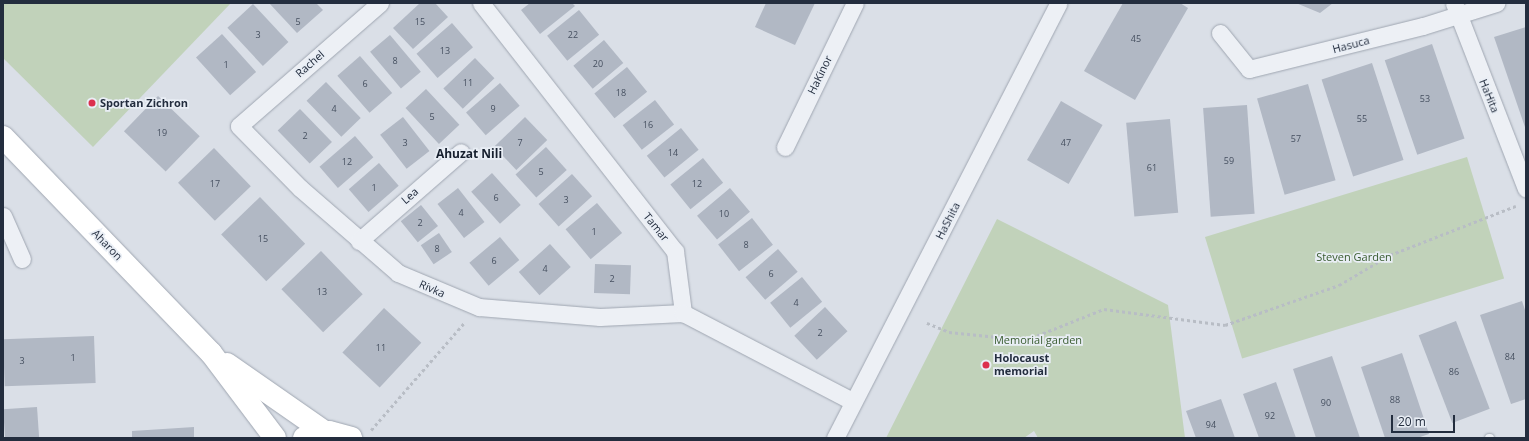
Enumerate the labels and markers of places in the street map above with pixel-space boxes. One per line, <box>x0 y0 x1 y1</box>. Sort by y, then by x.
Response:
place label: Sportan Zichron <box>100 96 188 110</box>
marker: Sportan Zichron <box>87 98 97 108</box>
place label: Holocaust memorial <box>994 352 1049 378</box>
marker: Holocaust memorial <box>981 360 991 370</box>

